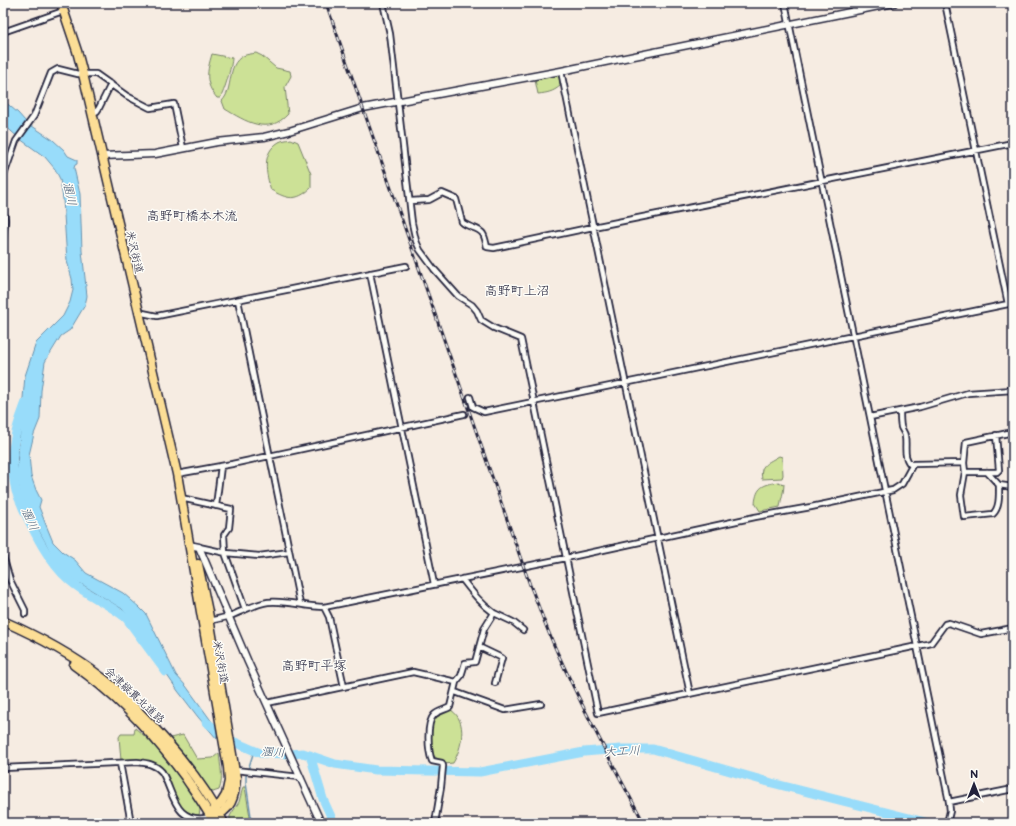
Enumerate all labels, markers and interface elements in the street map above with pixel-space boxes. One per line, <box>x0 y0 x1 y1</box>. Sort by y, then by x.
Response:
water label: 溷川 <box>60 181 79 207</box>
district label: 高野町橋本木流 <box>146 208 238 224</box>
street label: 米沢街道 <box>123 229 146 275</box>
district label: 高野町上沼 <box>484 283 550 299</box>
water label: 溷川 <box>18 505 41 533</box>
street label: 米沢街道 <box>210 639 231 685</box>
district label: 高野町平塚 <box>281 658 347 674</box>
street label: 会津縦貫北道路 <box>102 664 167 726</box>
water label: 大工川 <box>604 743 640 760</box>
water label: 溷川 <box>261 744 285 761</box>
north arrow <box>954 764 994 804</box>
text: N <box>970 768 978 781</box>

